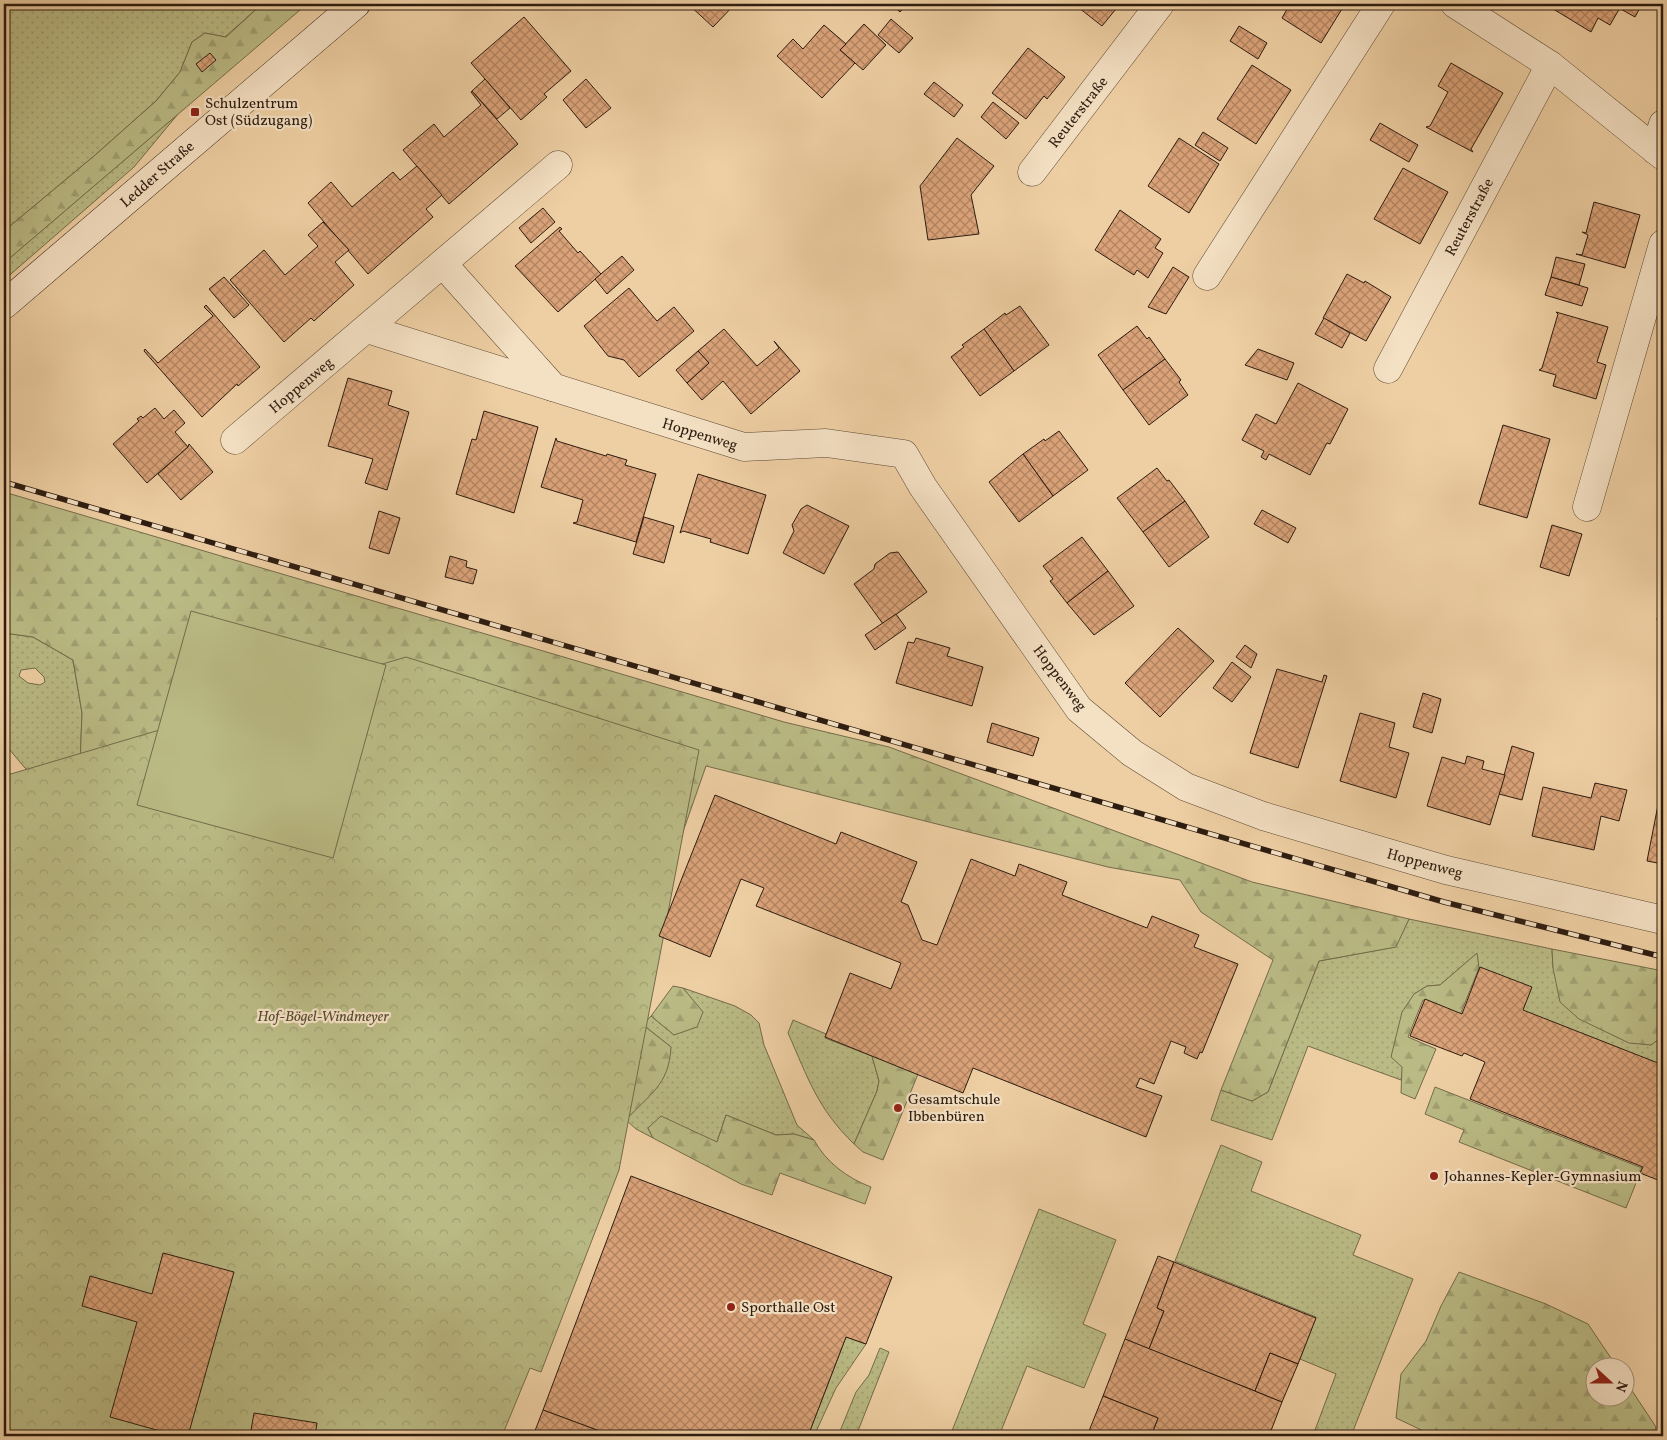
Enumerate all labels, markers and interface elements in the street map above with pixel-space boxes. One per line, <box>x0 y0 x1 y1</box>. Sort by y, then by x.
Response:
street label: Reuterstraße <box>1045 73 1114 153</box>
place label: Schulzentrum Ost (Südzugang) <box>205 94 312 132</box>
marker: Schulzentrum Ost (Südzugang) <box>189 106 201 118</box>
street label: Ledder Straße <box>116 137 200 213</box>
street label: Reuterstraße <box>1441 175 1500 260</box>
street label: Hoppenweg <box>265 353 339 419</box>
street label: Hoppenweg <box>659 414 740 457</box>
street label: Hoppenweg <box>1027 641 1091 717</box>
street label: Hoppenweg <box>1384 844 1465 885</box>
park label: Hof-Bögel-Windmeyer <box>257 1007 389 1028</box>
place label: Gesamtschule Ibbenbüren <box>908 1090 1000 1128</box>
marker: Gesamtschule Ibbenbüren <box>892 1102 904 1114</box>
place label: Johannes-Kepler-Gymnasium <box>1444 1167 1642 1188</box>
marker: Johannes-Kepler-Gymnasium <box>1428 1170 1440 1182</box>
place label: Sporthalle Ost <box>741 1298 836 1319</box>
marker: Sporthalle Ost <box>725 1301 737 1313</box>
north arrow <box>1584 1358 1634 1408</box>
text: N <box>1610 1378 1631 1394</box>

